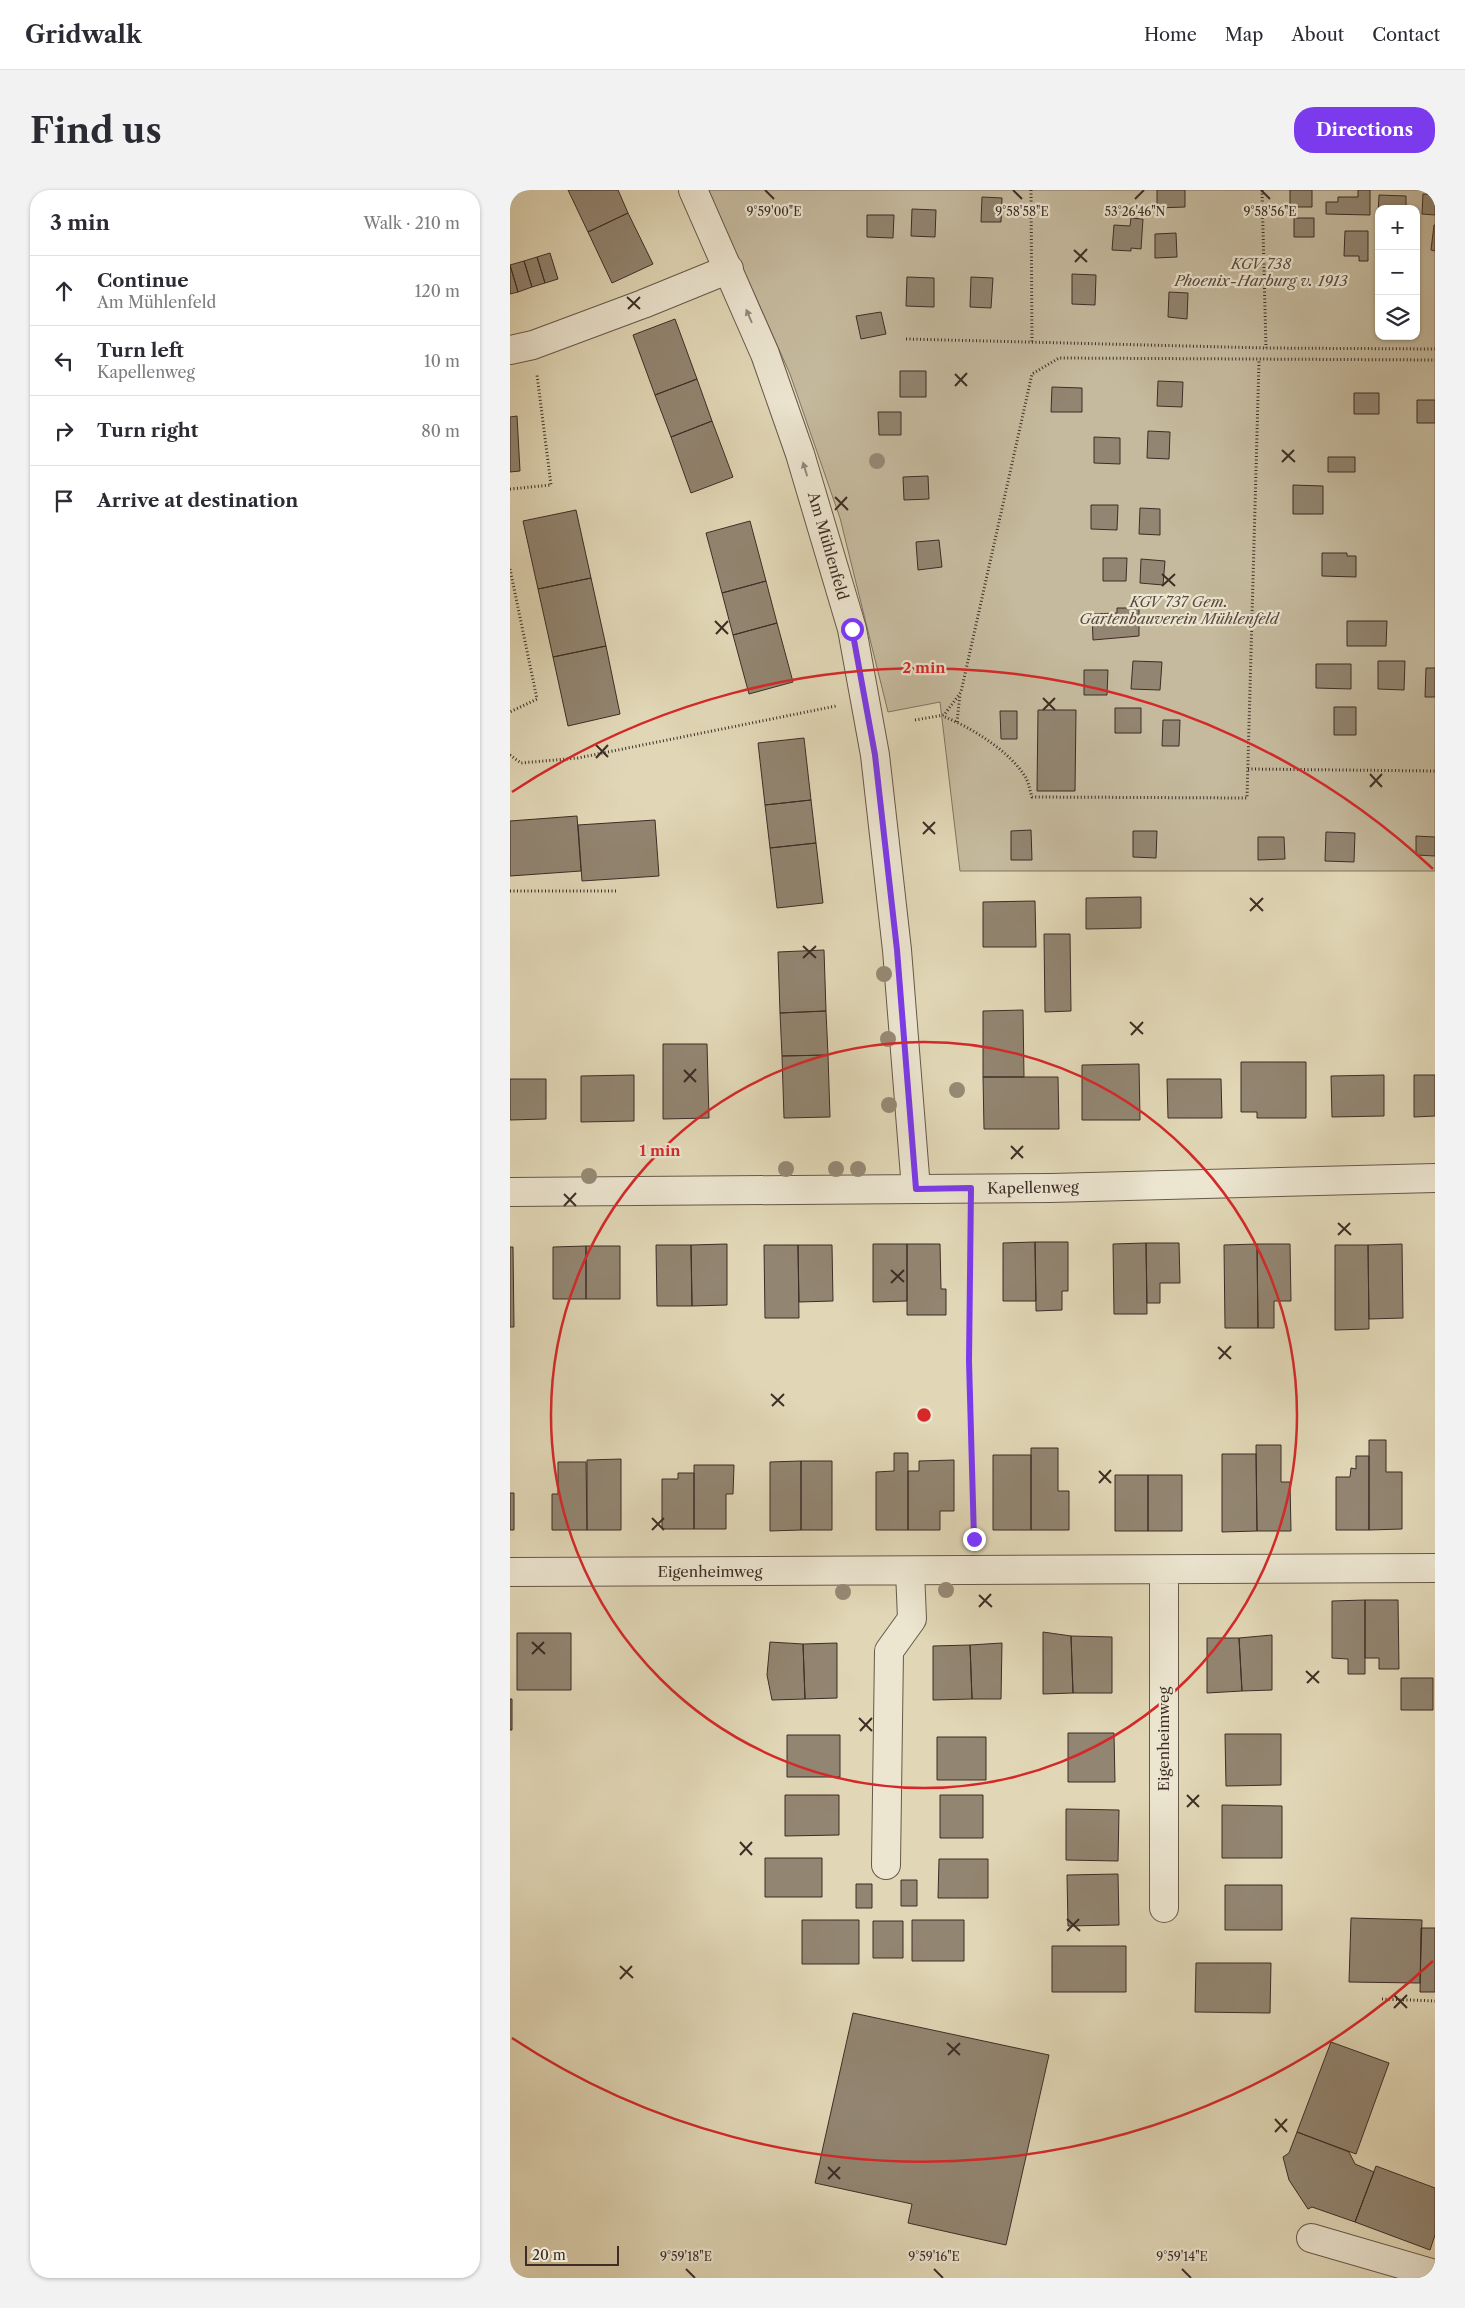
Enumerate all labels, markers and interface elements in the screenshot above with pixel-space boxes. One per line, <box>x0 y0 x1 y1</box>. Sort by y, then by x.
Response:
text: Gridwalk <box>25 20 142 49</box>
text: Home <box>1144 24 1197 46</box>
text: Map <box>1225 24 1263 46</box>
text: About <box>1291 24 1344 46</box>
text: Contact <box>1372 24 1440 46</box>
button: Directions <box>1294 107 1435 153</box>
text: Find us <box>30 109 162 152</box>
text: 9°59'00"E <box>746 204 802 219</box>
text: 9°58'58"E <box>995 204 1049 219</box>
text: 53°26'46"N <box>1105 204 1166 219</box>
text: 9°58'56"E <box>1243 204 1297 219</box>
map controls <box>1375 205 1420 340</box>
button: + <box>1375 205 1420 250</box>
text: 3 min <box>50 210 110 235</box>
text: Walk · 210 m <box>364 213 460 233</box>
button: − <box>1375 250 1420 295</box>
park label: KGV 738 Phoenix-Harburg v. 1913 <box>1173 254 1348 290</box>
text: Continue <box>97 269 189 292</box>
icon: ahead <box>50 277 78 305</box>
text: 120 m <box>415 281 460 301</box>
text: Am Mühlenfeld <box>97 292 216 312</box>
button: layers <box>1375 295 1420 340</box>
one-way arrow <box>745 308 753 323</box>
text: Turn left <box>97 339 184 362</box>
icon: left <box>50 347 78 375</box>
text: 10 m <box>424 351 460 371</box>
text: Kapellenweg <box>97 362 195 382</box>
icon: right <box>50 417 78 445</box>
text: Turn right <box>97 419 198 442</box>
text: 80 m <box>421 421 460 441</box>
one-way arrow <box>800 461 808 476</box>
icon: arrive <box>50 487 78 515</box>
text: Arrive at destination <box>97 489 298 512</box>
street label: Am Mühlenfeld <box>804 489 853 602</box>
park label: KGV 737 Gem. Gartenbauverein Mühlenfeld <box>1079 592 1281 628</box>
route start <box>841 618 864 641</box>
text: 2 min <box>902 658 946 677</box>
text: 1 min <box>639 1141 681 1160</box>
street label: Kapellenweg <box>987 1177 1079 1198</box>
centre of rings <box>915 1406 933 1424</box>
route end <box>963 1528 986 1551</box>
street label: Eigenheimweg <box>658 1562 762 1581</box>
street label: Eigenheimweg <box>1154 1687 1173 1791</box>
scale bar <box>525 2243 619 2266</box>
text: 20 m <box>532 2246 566 2264</box>
text: 9°59'18"E <box>660 2249 712 2264</box>
text: 9°59'16"E <box>908 2249 960 2264</box>
text: 9°59'14"E <box>1156 2249 1208 2264</box>

